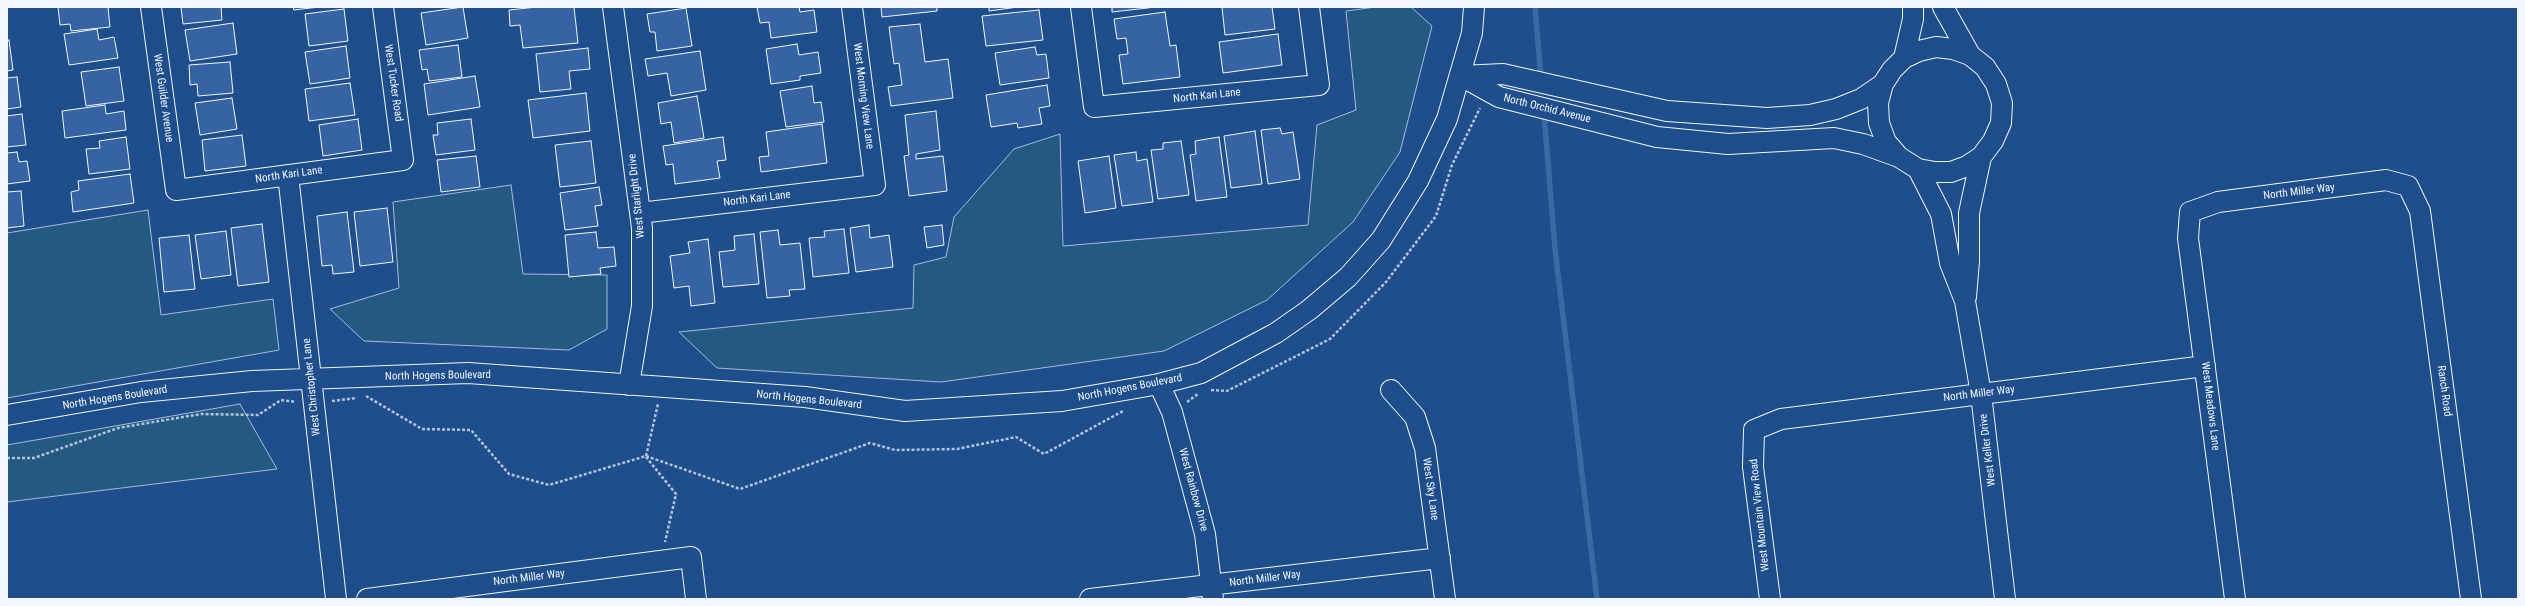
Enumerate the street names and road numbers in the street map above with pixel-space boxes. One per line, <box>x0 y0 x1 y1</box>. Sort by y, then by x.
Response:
street label: West Morning View Lane <box>850 42 876 150</box>
street label: West Tucker Road <box>381 44 405 122</box>
street label: West Guilder Avenue <box>150 53 176 143</box>
street label: North Kari Lane <box>1173 86 1241 106</box>
street label: North Orchid Avenue <box>1502 92 1592 126</box>
street label: West Starlight Drive <box>626 153 648 239</box>
street label: North Kari Lane <box>255 164 323 186</box>
street label: North Miller Way <box>2262 181 2336 203</box>
street label: North Kari Lane <box>723 188 791 210</box>
street label: West Christopher Lane <box>300 338 324 436</box>
street label: West Meadows Lane <box>2198 361 2222 451</box>
street label: Ranch Road <box>2434 365 2454 417</box>
street label: North Hogens Boulevard <box>385 368 491 384</box>
street label: North Hogens Boulevard <box>1077 371 1183 405</box>
street label: North Hogens Boulevard <box>62 383 168 413</box>
street label: North Miller Way <box>1942 383 2016 405</box>
street label: North Hogens Boulevard <box>756 388 862 412</box>
street label: West Keller Drive <box>1977 413 1999 487</box>
street label: West Rainbow Drive <box>1176 447 1210 533</box>
street label: West Sky Lane <box>1419 457 1441 521</box>
street label: West Mountain View Road <box>1748 458 1772 572</box>
street label: North Miller Way <box>492 567 566 589</box>
street label: North Miller Way <box>1228 568 1302 590</box>

